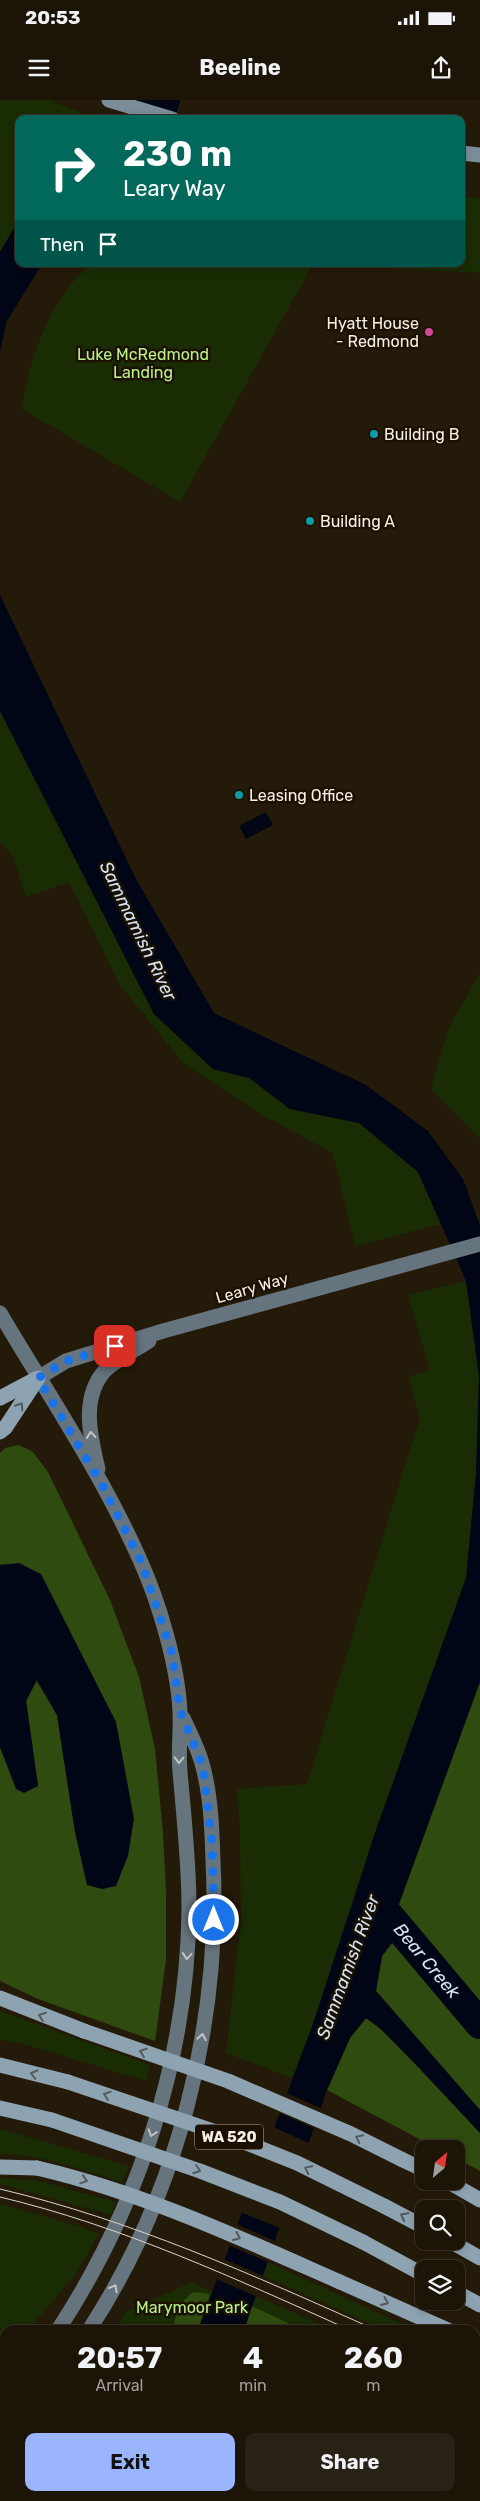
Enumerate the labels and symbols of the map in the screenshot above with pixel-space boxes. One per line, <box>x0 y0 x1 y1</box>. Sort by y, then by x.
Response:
place label: Hyatt House - Redmond <box>327 314 419 351</box>
marker: Hyatt House - Redmond <box>423 326 435 338</box>
park label: Luke McRedmond Landing <box>77 345 209 382</box>
place label: Building B <box>384 425 459 444</box>
marker: Building B <box>368 428 380 440</box>
place label: Building A <box>320 512 395 531</box>
marker: Building A <box>304 515 316 527</box>
place label: Leasing Office <box>249 786 353 805</box>
marker: Leasing Office <box>233 789 245 801</box>
water label: Sammamish River <box>95 858 182 1005</box>
street label: Leary Way <box>213 1269 291 1307</box>
pin <box>94 1325 136 1367</box>
one-way arrow <box>13 1402 23 1411</box>
one-way arrow <box>86 1430 97 1438</box>
one-way arrow <box>174 1756 185 1764</box>
water label: Sammamish River <box>312 1891 385 2042</box>
position arrow <box>187 1893 239 1945</box>
water label: Bear Creek <box>389 1919 465 2003</box>
one-way arrow <box>181 1953 192 1961</box>
one-way arrow <box>38 2012 46 2022</box>
one-way arrow <box>196 2033 206 2041</box>
one-way arrow <box>140 2048 148 2058</box>
one-way arrow <box>30 2069 38 2080</box>
one-way arrow <box>103 2091 111 2101</box>
road number: WA 520 <box>195 2124 263 2150</box>
one-way arrow <box>148 2128 158 2136</box>
one-way arrow <box>355 2134 364 2144</box>
north arrow <box>415 2140 465 2190</box>
one-way arrow <box>192 2164 201 2174</box>
one-way arrow <box>305 2165 314 2175</box>
one-way arrow <box>80 2175 88 2185</box>
one-way arrow <box>400 2213 409 2223</box>
one-way arrow <box>232 2230 241 2241</box>
one-way arrow <box>107 2284 117 2293</box>
one-way arrow <box>380 2296 389 2306</box>
park label: Marymoor Park <box>136 2298 249 2317</box>

